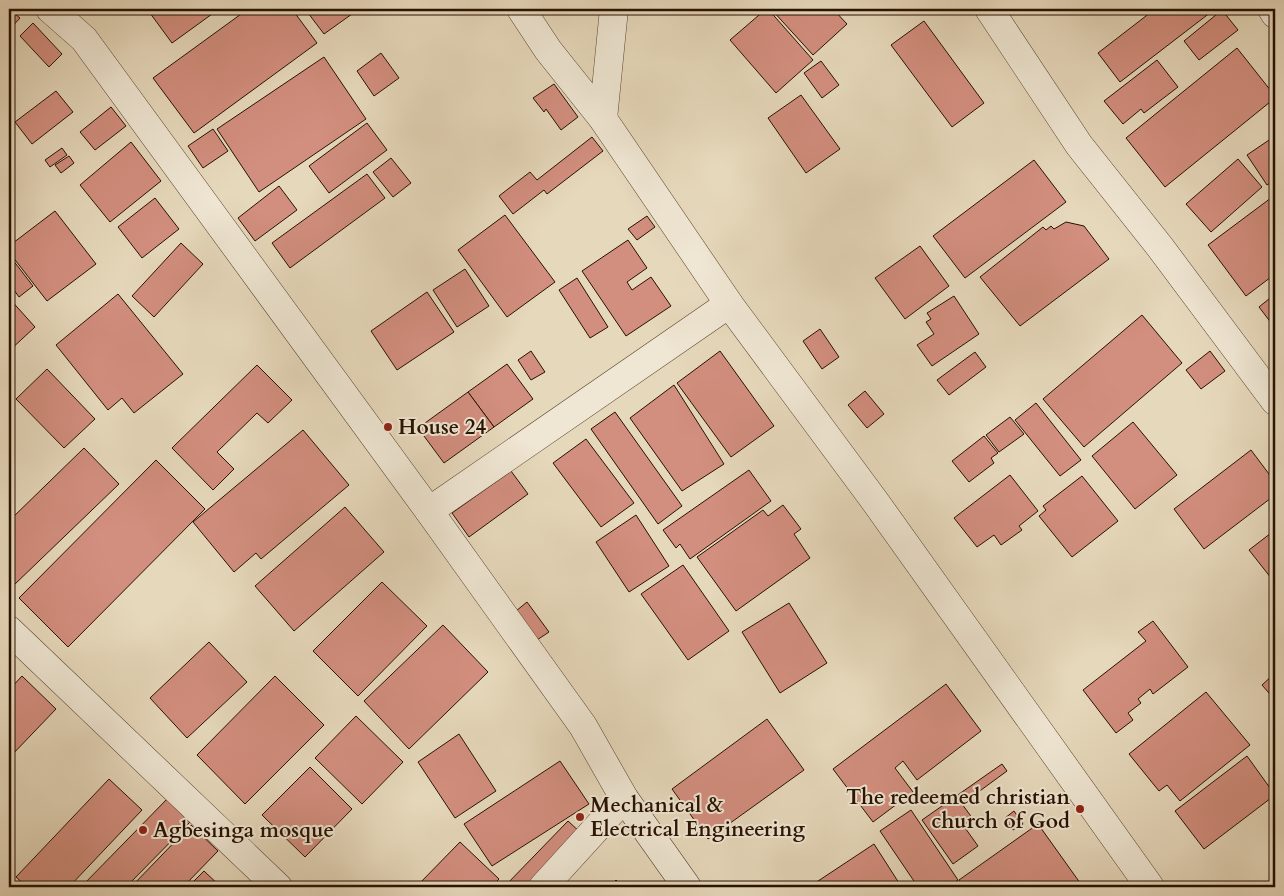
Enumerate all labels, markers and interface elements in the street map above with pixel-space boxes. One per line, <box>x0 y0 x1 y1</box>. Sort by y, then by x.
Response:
place label: House 24 <box>398 413 487 442</box>
marker: House 24 <box>382 421 394 433</box>
place label: The redeemed christian church of God <box>846 783 1070 836</box>
place label: Mechanical & Electrical Engineering <box>590 791 805 844</box>
marker: The redeemed christian church of God <box>1074 803 1086 815</box>
marker: Mechanical & Electrical Engineering <box>574 811 586 823</box>
place label: Agbesinga mosque <box>153 816 334 845</box>
marker: Agbesinga mosque <box>137 824 149 836</box>

